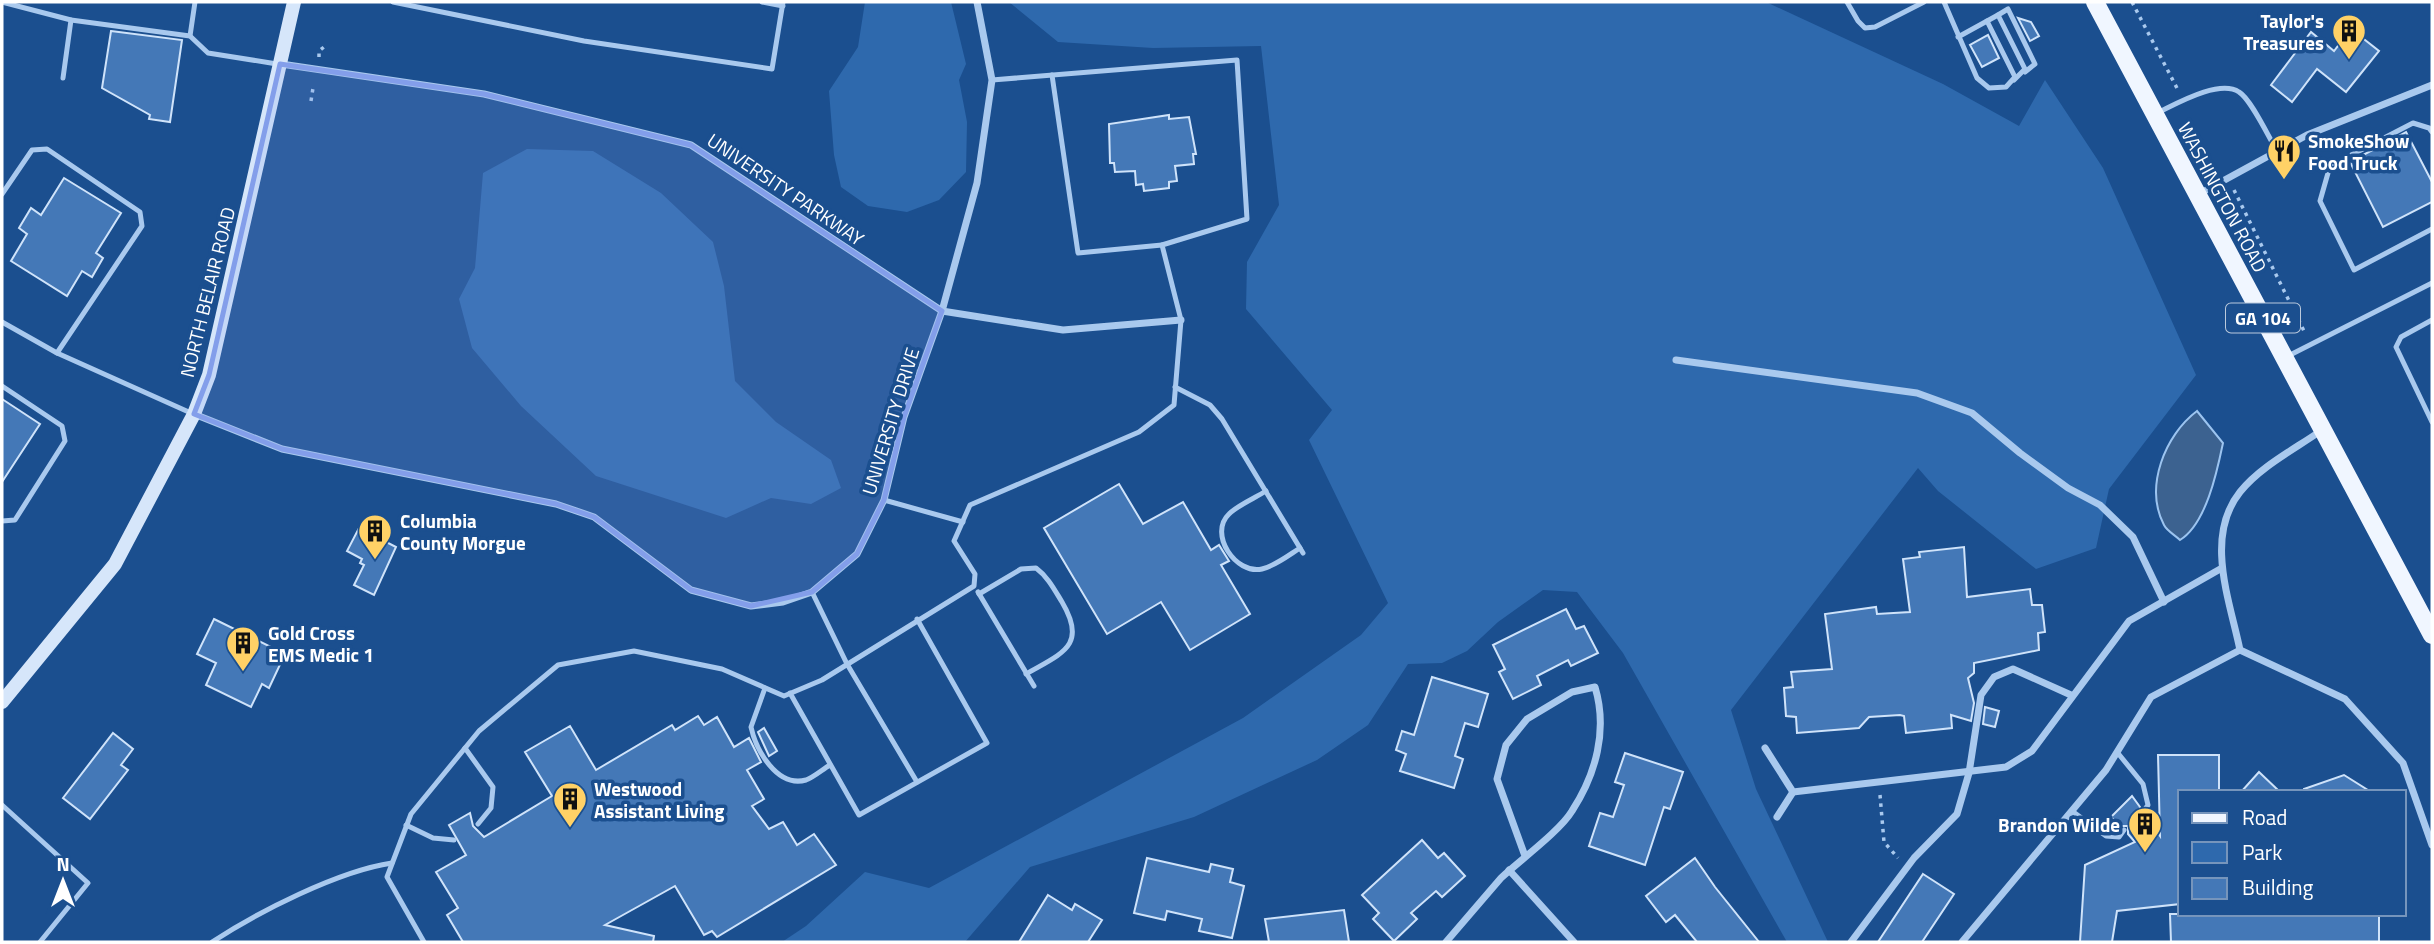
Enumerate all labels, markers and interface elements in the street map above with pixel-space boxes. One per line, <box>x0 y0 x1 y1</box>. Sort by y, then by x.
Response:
place label: Taylor's Treasures <box>2243 6 2324 57</box>
building icon: Taylor's Treasures <box>2330 12 2368 61</box>
street label: WASHINGTON ROAD <box>2171 117 2275 277</box>
street label: UNIVERSITY PARKWAY <box>702 126 871 253</box>
place label: SmokeShow Food Truck <box>2308 126 2410 177</box>
restaurant icon: SmokeShow Food Truck <box>2265 132 2303 181</box>
street label: NORTH BELAIR ROAD <box>172 204 242 380</box>
road number: GA 104 <box>2226 304 2300 332</box>
street label: UNIVERSITY DRIVE <box>854 344 926 498</box>
place label: Columbia County Morgue <box>400 506 526 557</box>
building icon: Columbia County Morgue <box>356 512 394 561</box>
place label: Gold Cross EMS Medic 1 <box>268 618 374 669</box>
building icon: Gold Cross EMS Medic 1 <box>224 624 262 673</box>
place label: Westwood Assistant Living <box>594 774 724 825</box>
building icon: Westwood Assistant Living <box>551 780 589 829</box>
legend <box>2178 790 2406 916</box>
text: Road <box>2242 801 2287 833</box>
building icon: Brandon Wilde <box>2126 805 2164 854</box>
place label: Brandon Wilde <box>1998 810 2120 839</box>
text: Park <box>2242 836 2282 868</box>
north arrow <box>28 846 98 916</box>
text: N <box>56 849 70 878</box>
text: Building <box>2242 871 2314 903</box>

